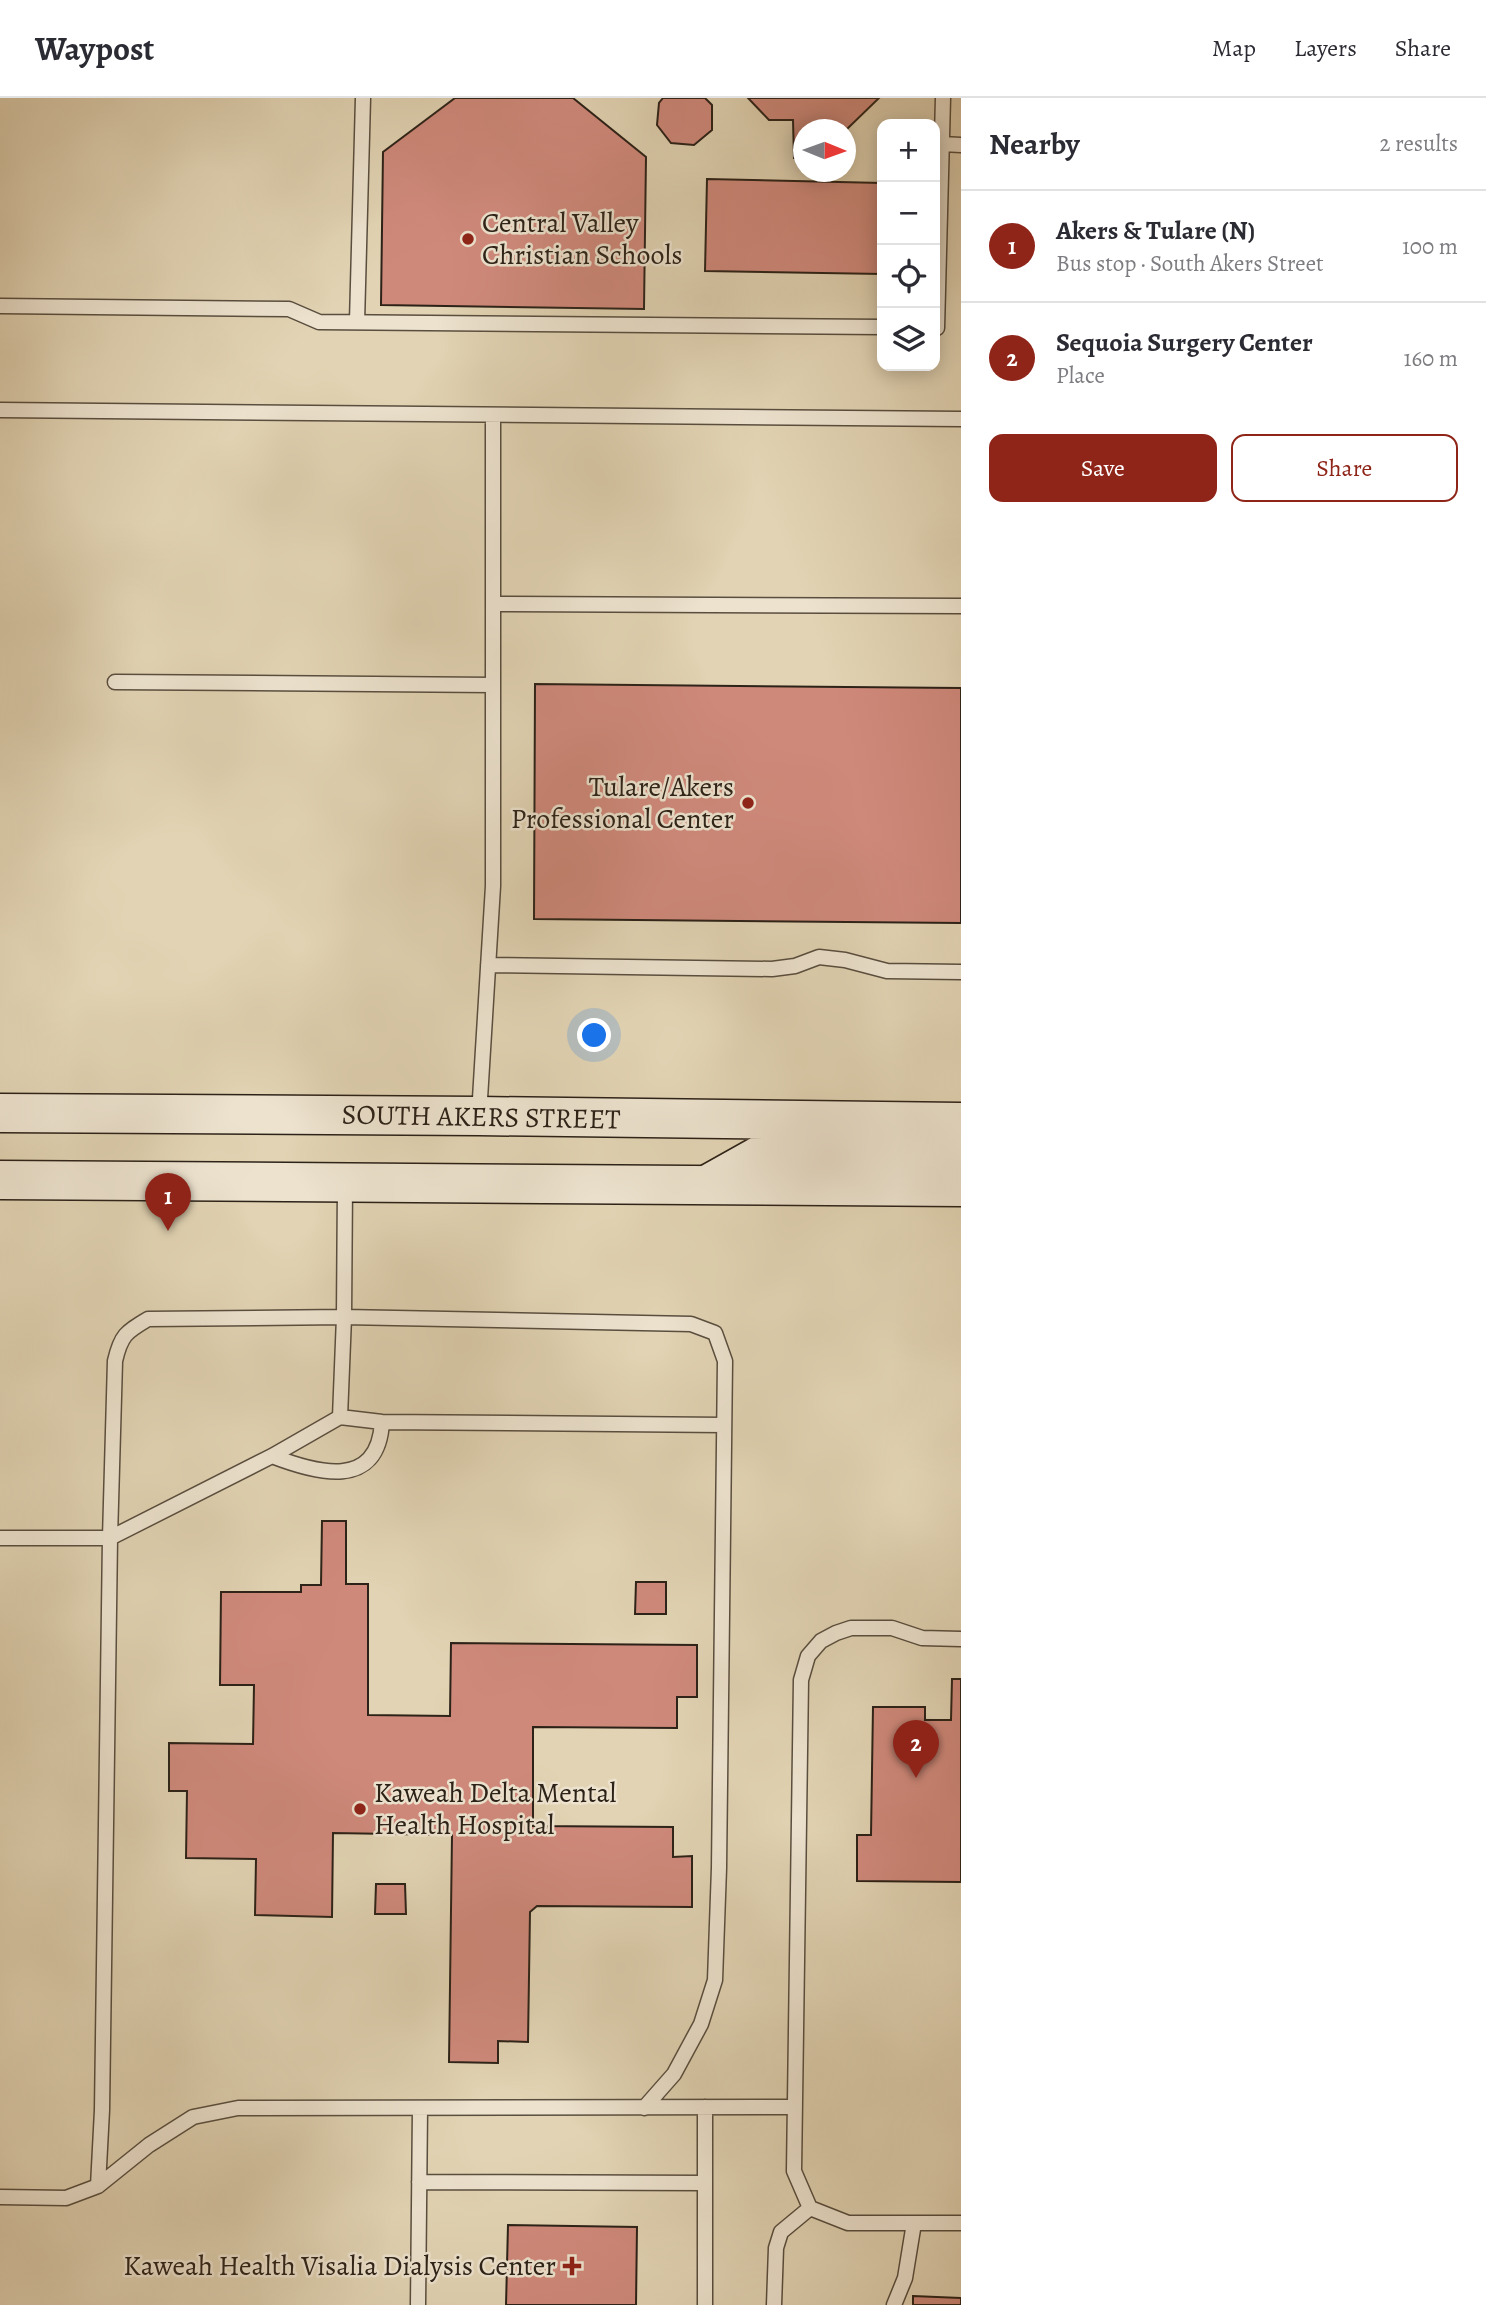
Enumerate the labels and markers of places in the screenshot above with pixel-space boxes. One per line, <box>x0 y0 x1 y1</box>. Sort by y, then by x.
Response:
place label: Central Valley Christian Schools <box>482 204 683 274</box>
marker: Central Valley Christian Schools <box>460 231 476 247</box>
place label: Tulare/Akers Professional Center <box>511 768 734 838</box>
marker: Tulare/Akers Professional Center <box>740 795 756 811</box>
pin: 1 <box>145 1173 191 1231</box>
pin: 2 <box>893 1720 939 1778</box>
place label: Kaweah Delta Mental Health Hospital <box>374 1774 616 1844</box>
marker: Kaweah Delta Mental Health Hospital <box>352 1801 368 1817</box>
place label: Kaweah Health Visalia Dialysis Center <box>123 2247 556 2285</box>
marker: Kaweah Health Visalia Dialysis Center <box>562 2256 582 2276</box>

